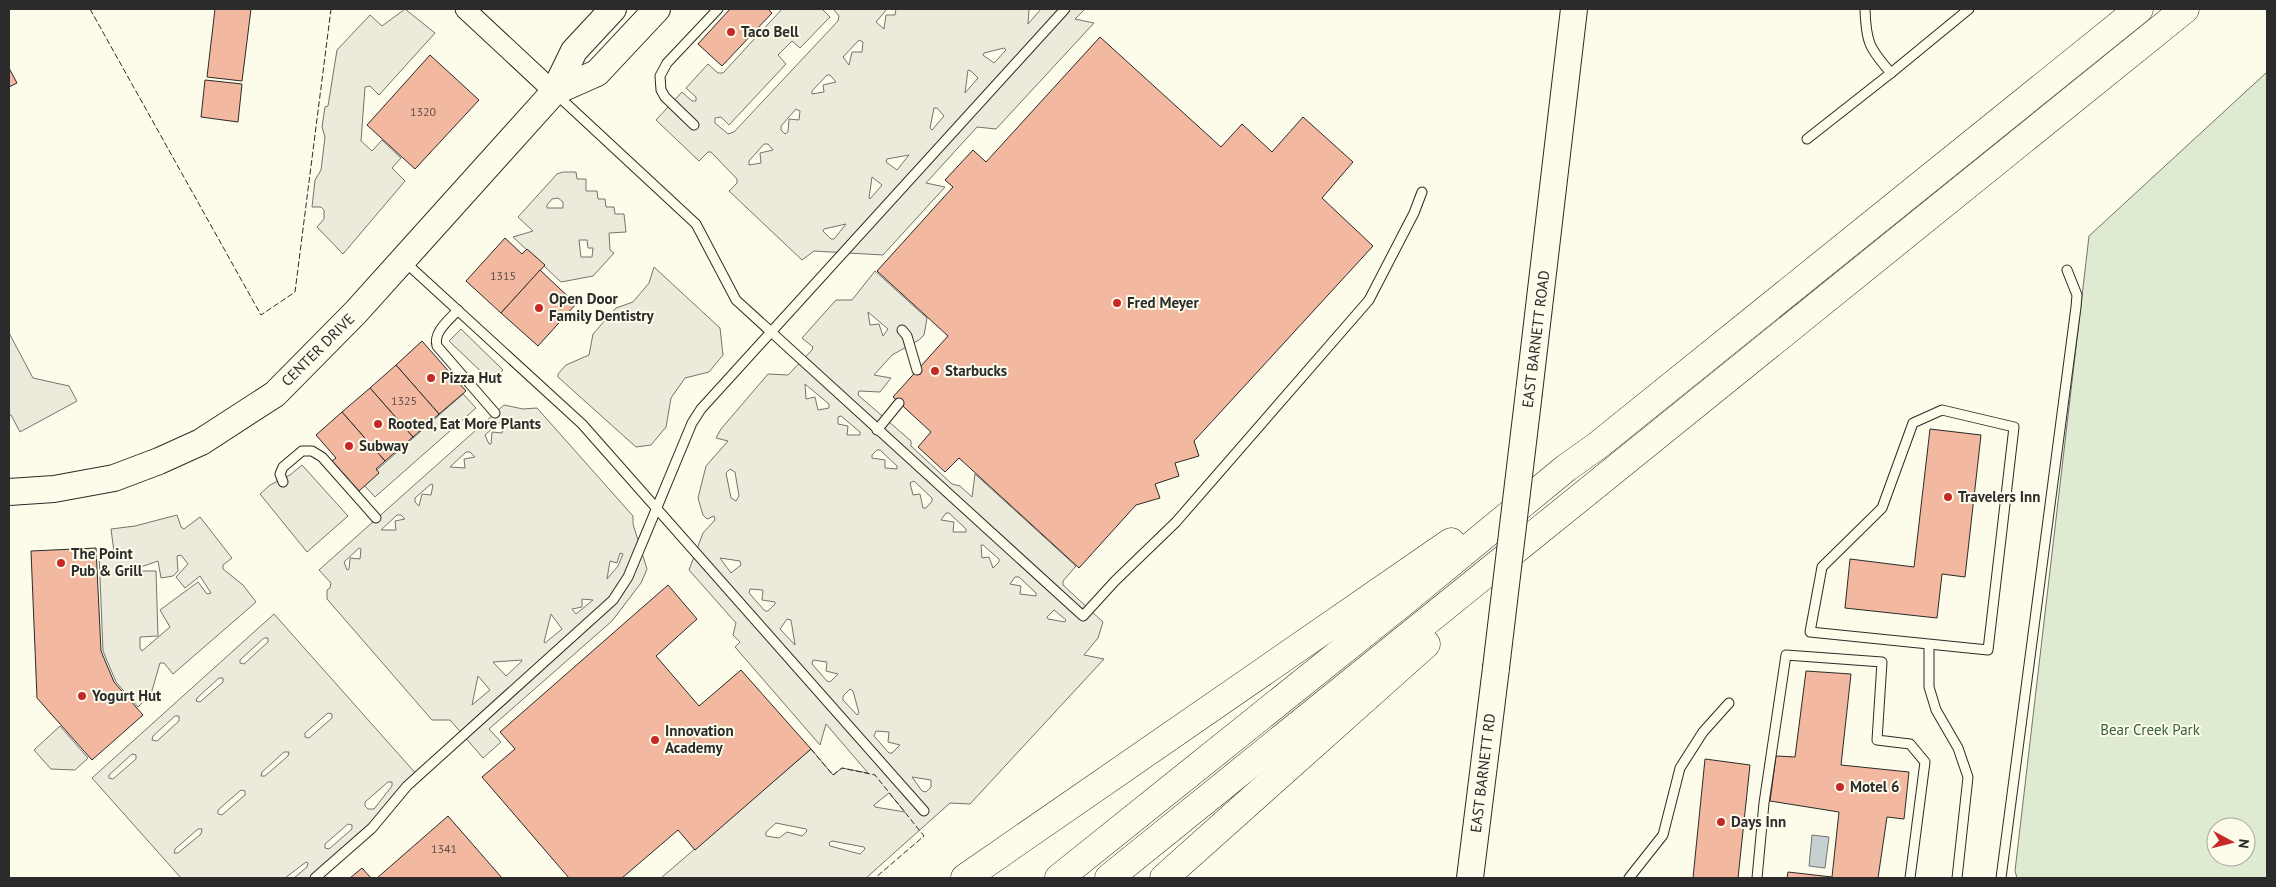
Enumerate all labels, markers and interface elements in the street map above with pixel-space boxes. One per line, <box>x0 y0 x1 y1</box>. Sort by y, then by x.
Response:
place label: Taco Bell <box>741 22 799 41</box>
marker: Taco Bell <box>725 26 737 38</box>
house number: 1320 <box>410 104 437 119</box>
house number: 1315 <box>490 268 516 283</box>
street label: EAST BARNETT ROAD <box>1518 269 1553 409</box>
place label: Open Door Family Dentistry <box>549 289 655 325</box>
place label: Fred Meyer <box>1127 293 1199 312</box>
marker: Fred Meyer <box>1111 297 1123 309</box>
marker: Open Door Family Dentistry <box>533 302 545 314</box>
street label: CENTER DRIVE <box>277 309 358 390</box>
place label: Starbucks <box>945 361 1007 380</box>
marker: Starbucks <box>929 365 941 377</box>
place label: Pizza Hut <box>441 368 502 387</box>
marker: Pizza Hut <box>425 372 437 384</box>
house number: 1325 <box>391 393 417 408</box>
place label: Rooted, Eat More Plants <box>388 414 541 433</box>
marker: Rooted, Eat More Plants <box>372 418 384 430</box>
place label: Subway <box>359 436 409 455</box>
marker: Subway <box>343 440 355 452</box>
place label: Travelers Inn <box>1958 487 2040 506</box>
marker: Travelers Inn <box>1942 491 1954 503</box>
place label: The Point Pub & Grill <box>71 544 143 580</box>
marker: The Point Pub & Grill <box>55 557 67 569</box>
place label: Yogurt Hut <box>91 686 162 705</box>
marker: Yogurt Hut <box>76 690 88 702</box>
street label: EAST BARNETT RD <box>1466 712 1499 834</box>
park label: Bear Creek Park <box>2100 720 2201 739</box>
place label: Innovation Academy <box>665 721 734 757</box>
marker: Innovation Academy <box>649 734 661 746</box>
place label: Motel 6 <box>1850 777 1900 796</box>
marker: Motel 6 <box>1834 781 1846 793</box>
place label: Days Inn <box>1731 812 1786 831</box>
marker: Days Inn <box>1715 816 1727 828</box>
north arrow <box>2206 817 2256 867</box>
text: N <box>2234 838 2253 849</box>
house number: 1341 <box>431 841 457 856</box>

